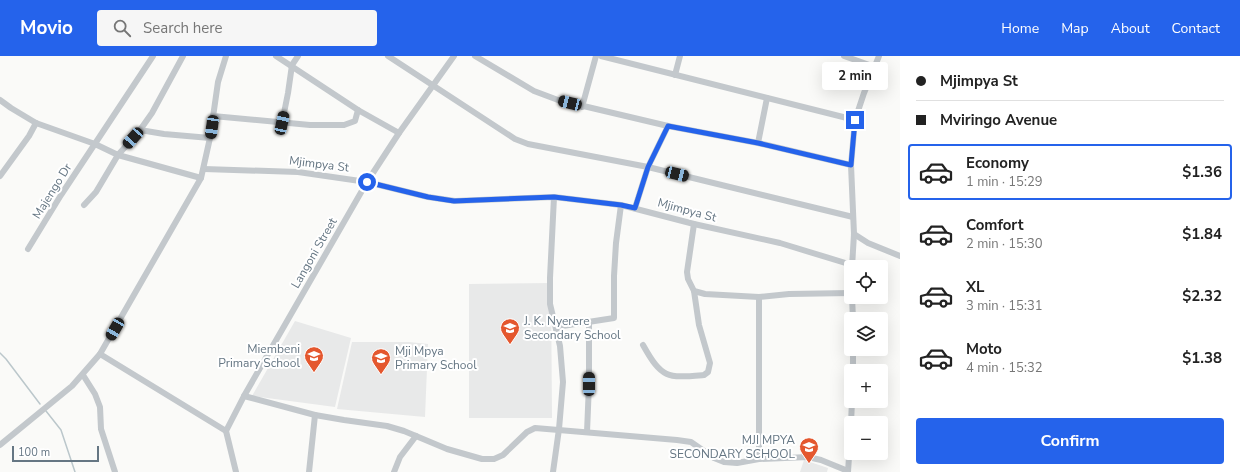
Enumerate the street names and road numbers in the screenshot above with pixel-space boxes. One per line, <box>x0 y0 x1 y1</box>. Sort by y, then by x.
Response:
street label: Mjimpya St <box>288 152 351 176</box>
street label: Majengo Dr <box>29 160 76 222</box>
street label: Mjimpya St <box>656 194 719 226</box>
street label: Langoni Street <box>287 214 341 291</box>

